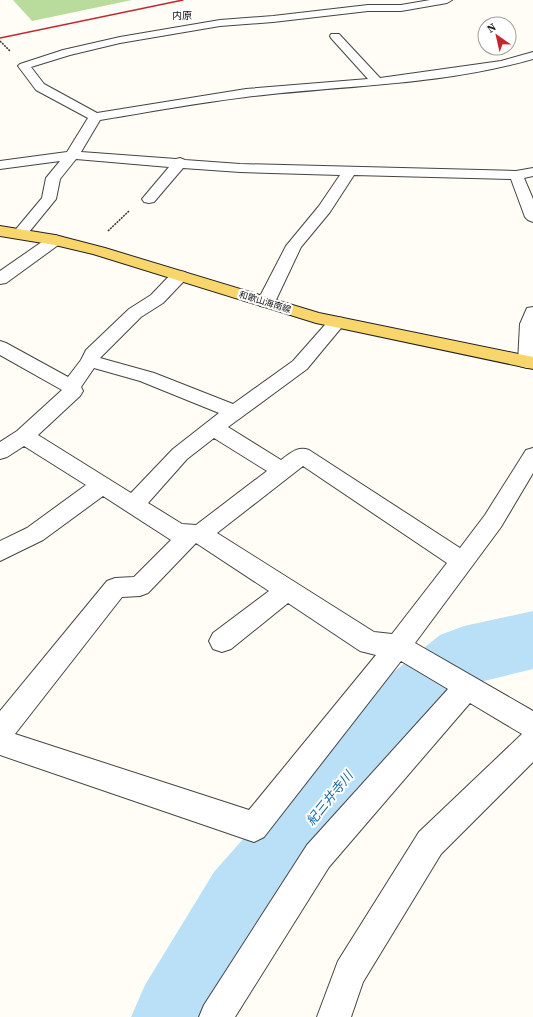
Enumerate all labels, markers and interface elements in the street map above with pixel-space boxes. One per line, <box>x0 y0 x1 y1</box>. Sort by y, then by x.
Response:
district label: 内原 <box>172 9 192 22</box>
north arrow <box>477 16 517 56</box>
text: N <box>484 20 499 37</box>
street label: 和歌山海南線 <box>237 288 294 316</box>
water label: 紀三井寺川 <box>302 766 358 829</box>

